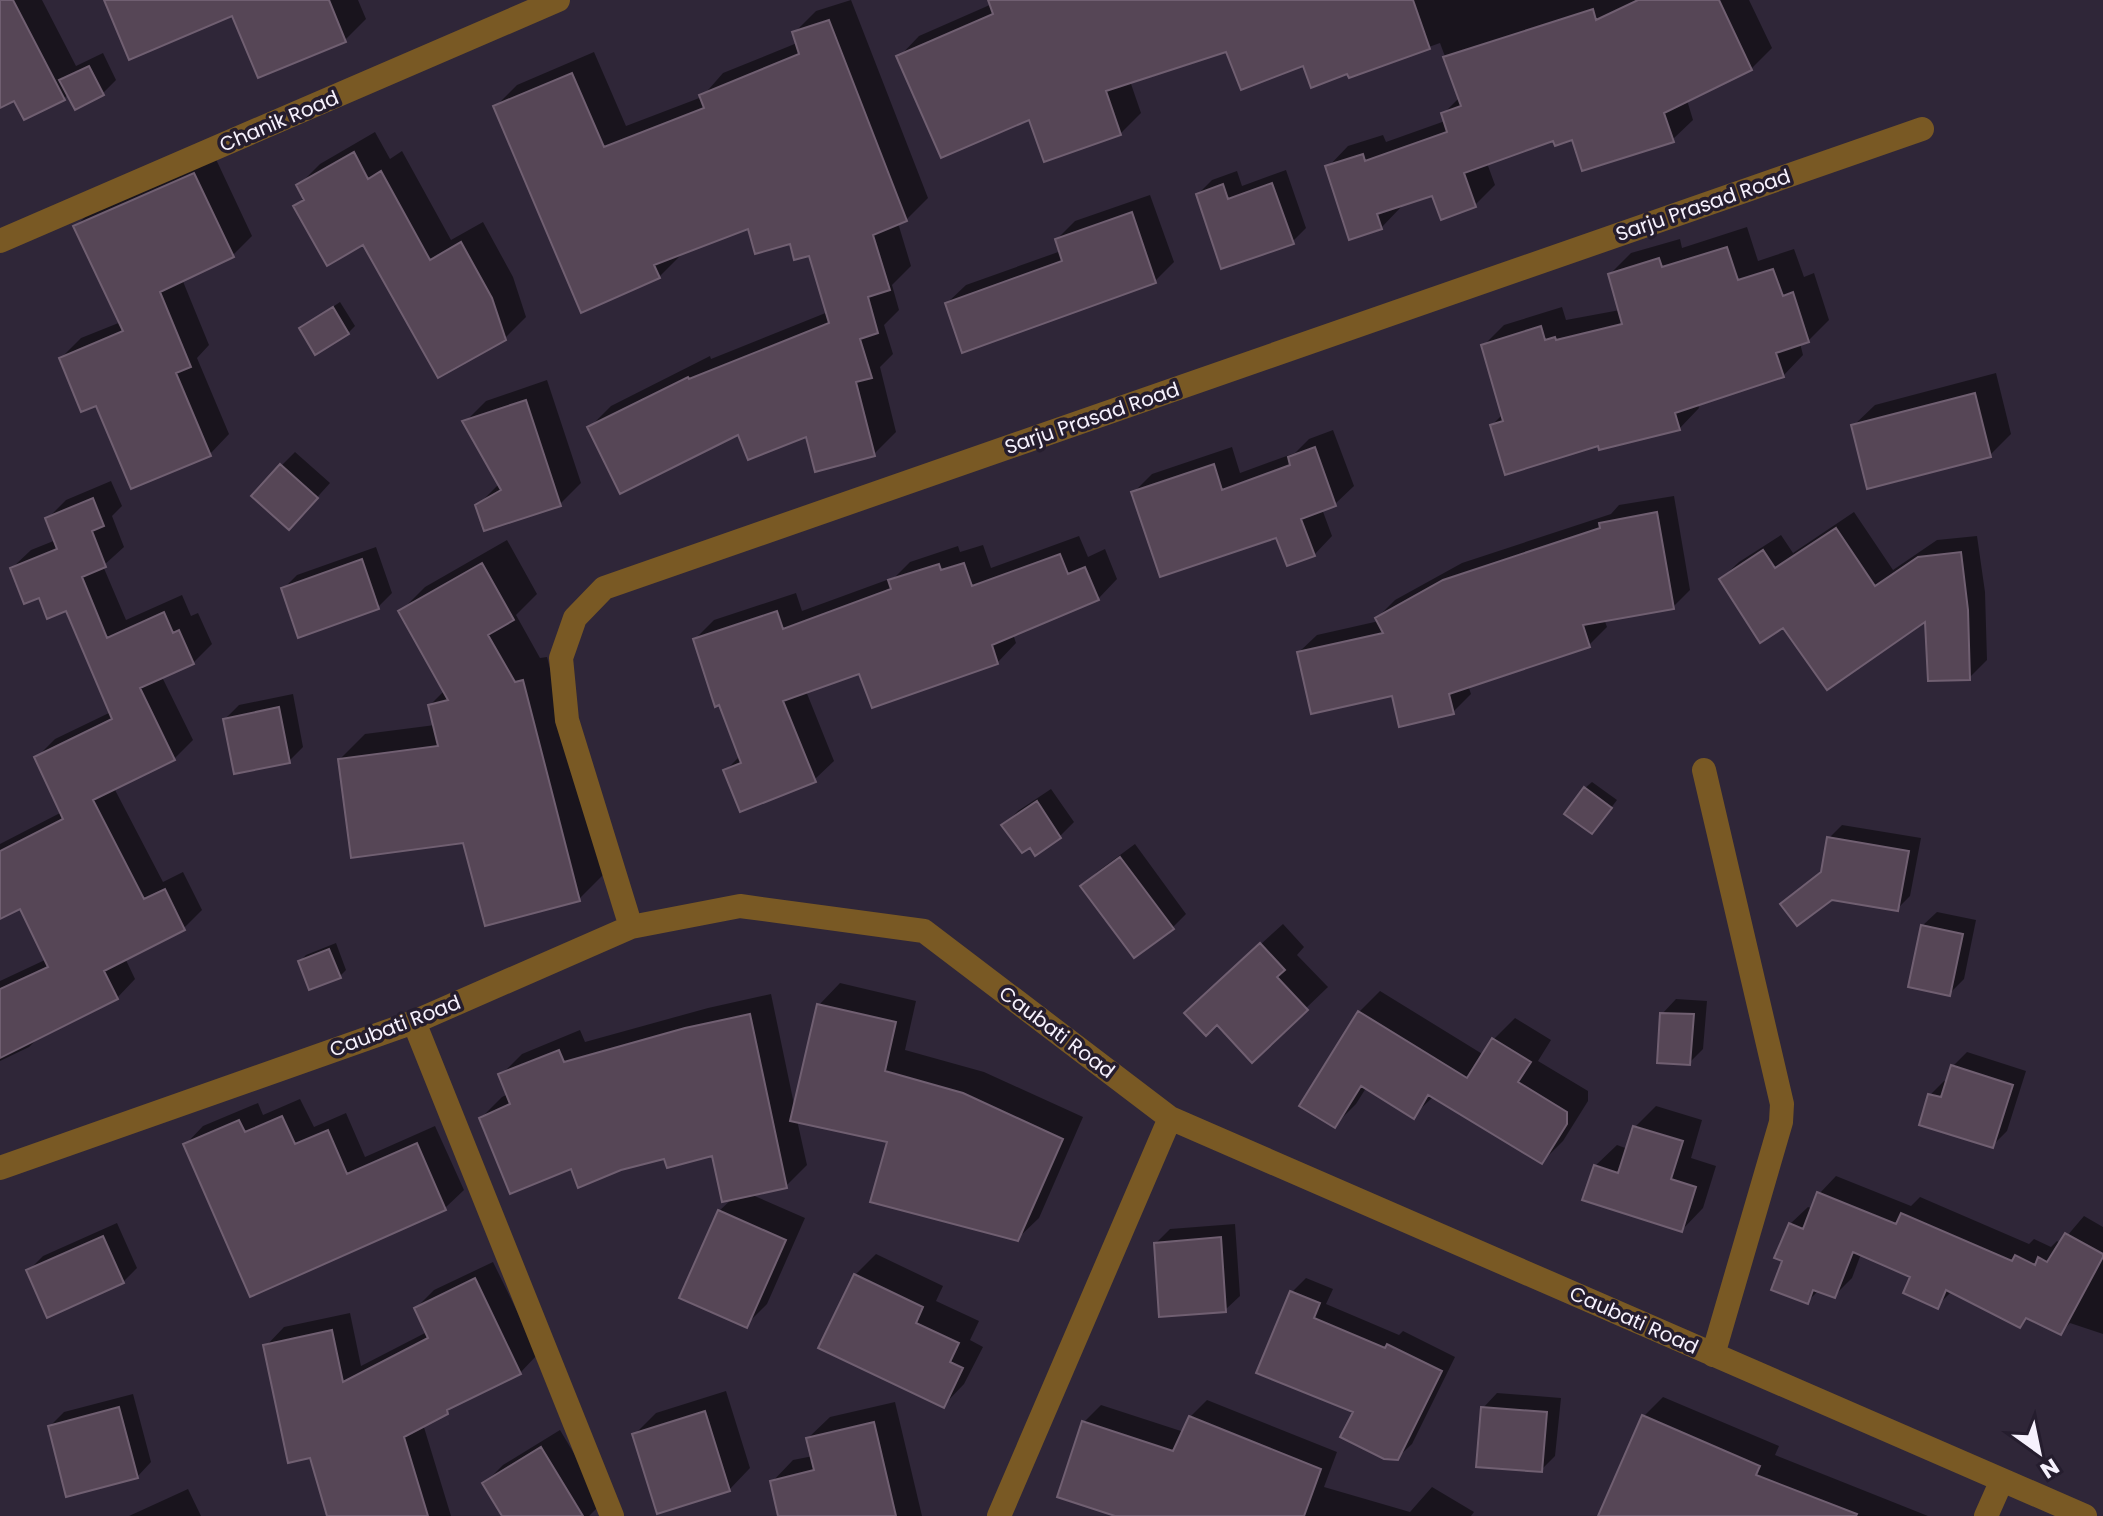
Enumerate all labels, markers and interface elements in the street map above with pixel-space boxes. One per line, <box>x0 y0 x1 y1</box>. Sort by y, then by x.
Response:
street label: Chanik Road <box>215 83 343 159</box>
street label: Sarju Prasad Road <box>1612 162 1794 248</box>
street label: Sarju Prasad Road <box>1001 375 1183 461</box>
street label: Caubati Road <box>993 979 1121 1085</box>
street label: Caubati Road <box>325 988 465 1064</box>
street label: Caubati Road <box>1565 1279 1703 1361</box>
north arrow <box>1999 1412 2079 1492</box>
text: N <box>2034 1451 2065 1486</box>

